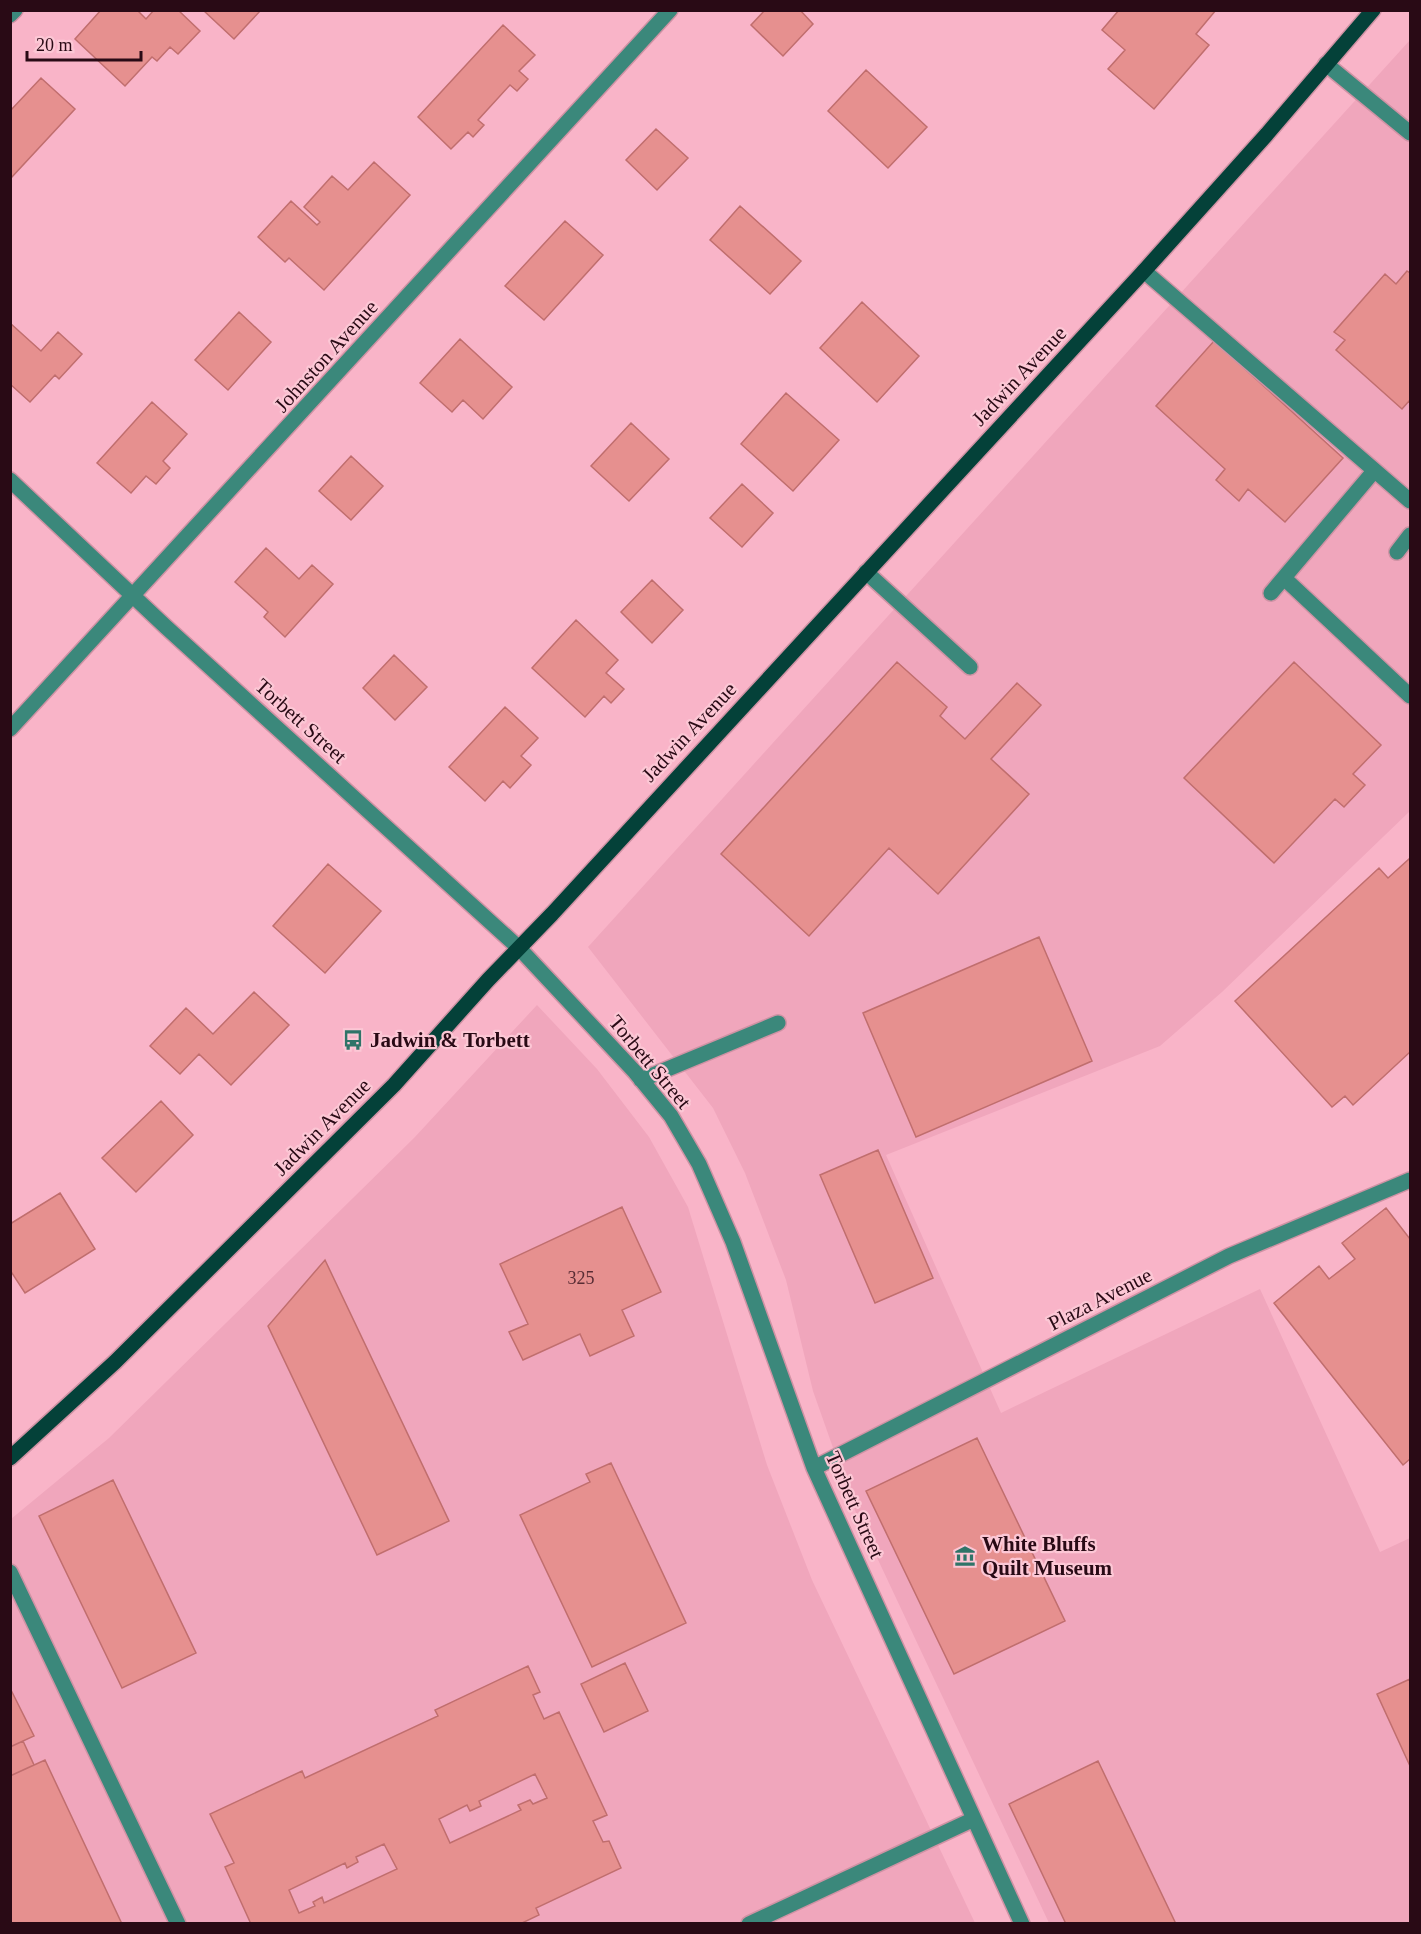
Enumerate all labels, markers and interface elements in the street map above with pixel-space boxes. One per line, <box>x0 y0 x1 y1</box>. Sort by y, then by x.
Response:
scale bar <box>27 24 141 62</box>
text: 20 m <box>36 35 73 55</box>
street label: Johnston Avenue <box>269 295 383 417</box>
street label: Jadwin Avenue <box>967 321 1071 431</box>
street label: Torbett Street <box>250 674 352 768</box>
street label: Jadwin Avenue <box>637 677 741 787</box>
street label: Torbett Street <box>604 1010 696 1114</box>
bus stop icon: Jadwin & Torbett <box>341 1028 365 1052</box>
place label: Jadwin & Torbett <box>370 1028 530 1052</box>
street label: Jadwin Avenue <box>268 1073 376 1181</box>
street label: Plaza Avenue <box>1044 1263 1156 1335</box>
house number: 325 <box>568 1268 595 1288</box>
street label: Torbett Street <box>821 1448 889 1562</box>
place label: White Bluffs Quilt Museum <box>982 1532 1113 1580</box>
museum icon: White Bluffs Quilt Museum <box>953 1544 977 1568</box>

